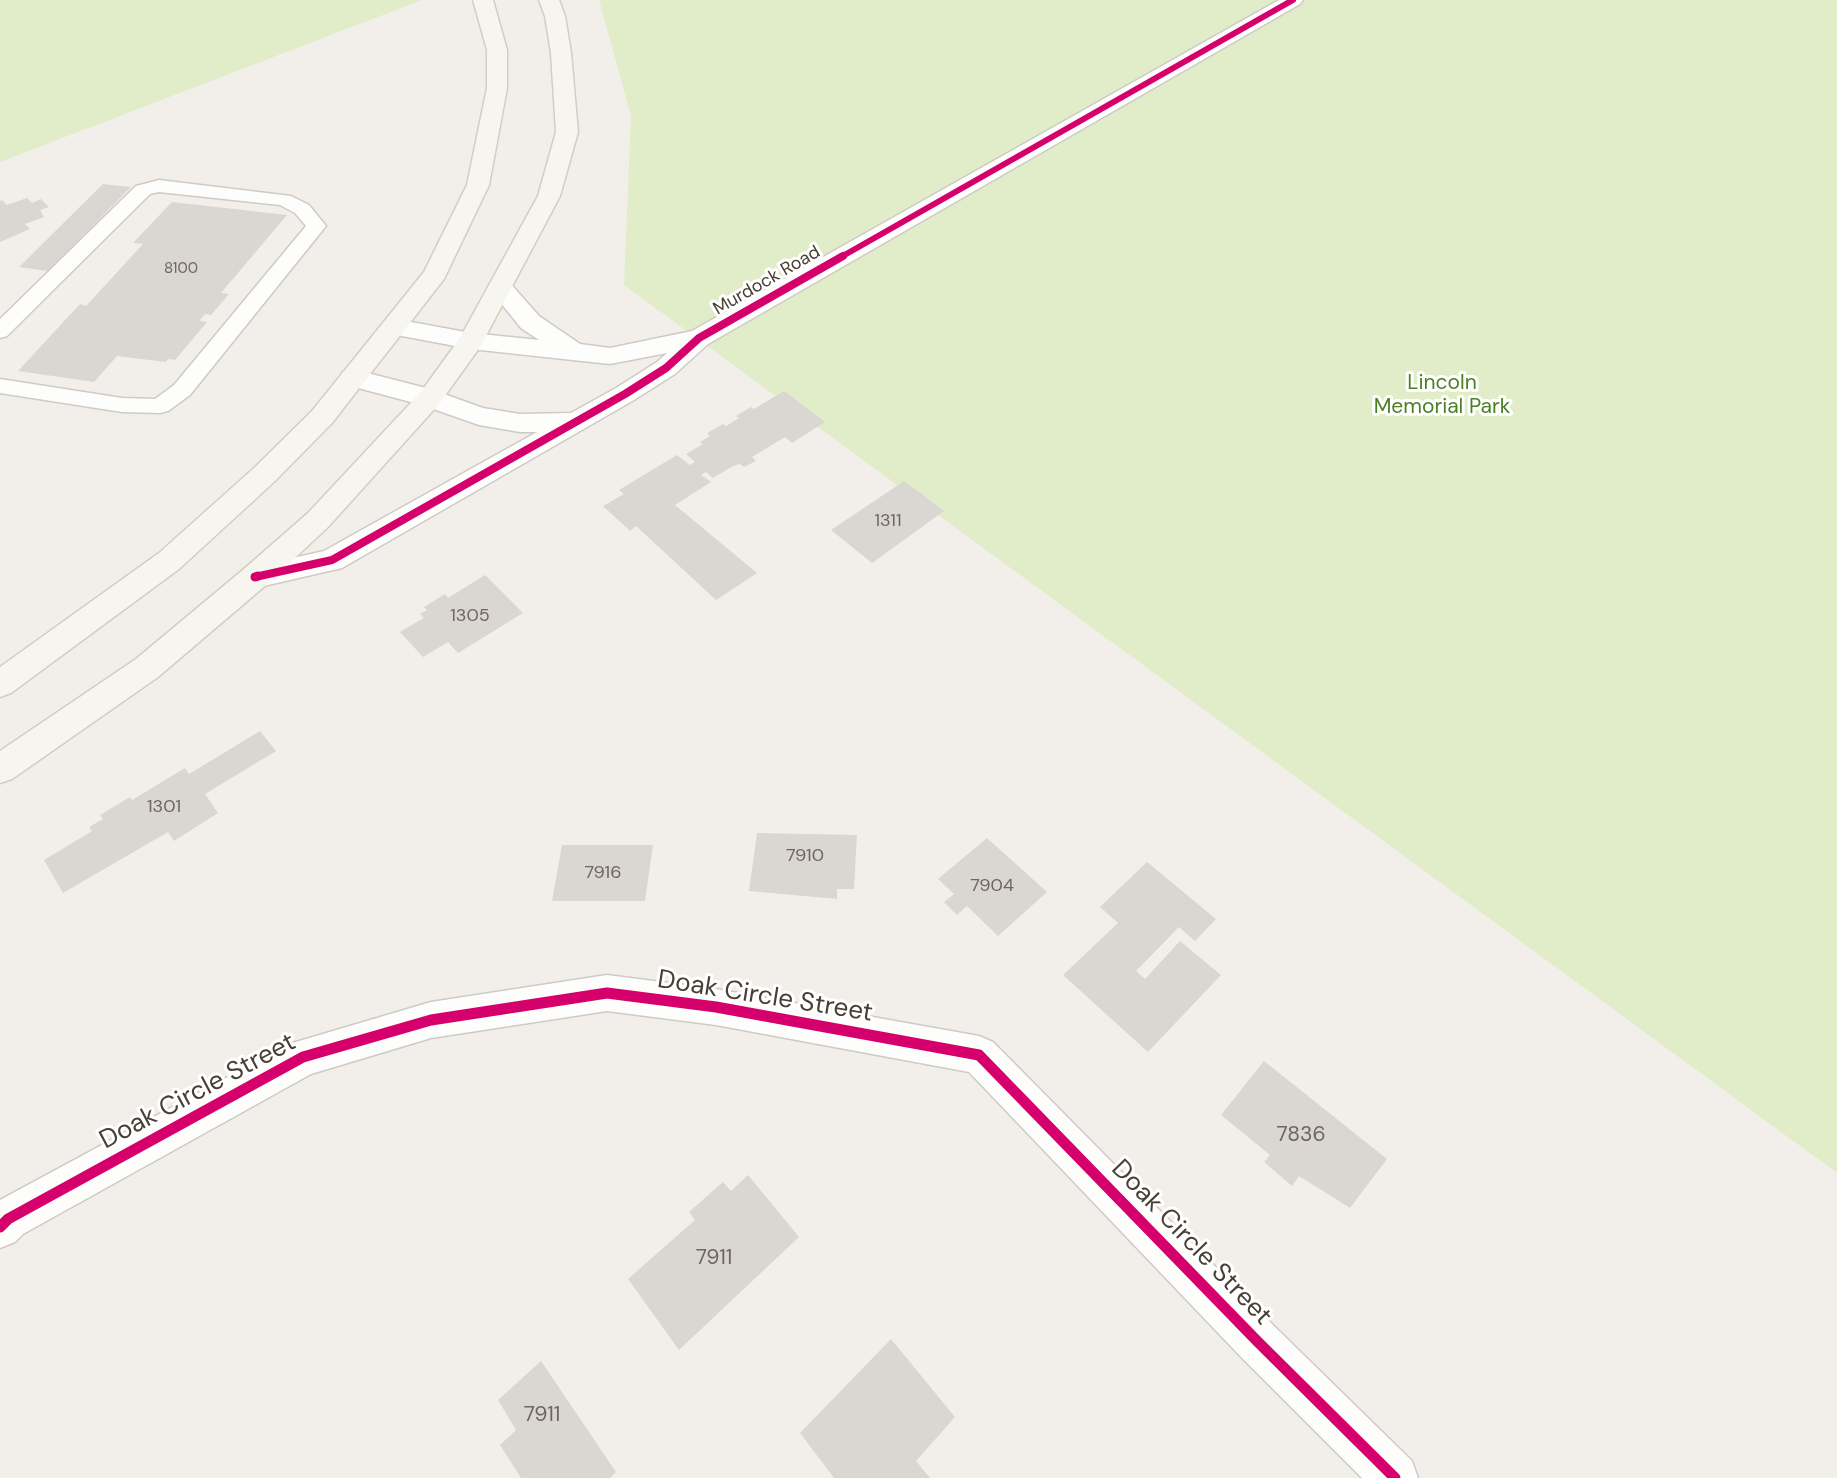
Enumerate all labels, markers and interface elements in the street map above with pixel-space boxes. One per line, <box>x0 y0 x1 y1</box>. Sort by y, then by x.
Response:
street label: Murdock Road <box>710 242 824 320</box>
house number: 8100 <box>164 260 198 278</box>
park label: Lincoln Memorial Park <box>1374 370 1510 420</box>
house number: 1311 <box>874 510 902 532</box>
house number: 1305 <box>450 605 490 627</box>
house number: 1301 <box>147 796 181 818</box>
house number: 7910 <box>786 845 824 867</box>
house number: 7916 <box>584 862 622 884</box>
house number: 7904 <box>970 875 1014 897</box>
street label: Doak Circle Street <box>655 965 875 1029</box>
street label: Doak Circle Street <box>95 1027 301 1157</box>
house number: 7836 <box>1276 1122 1326 1148</box>
street label: Doak Circle Street <box>1104 1154 1278 1332</box>
house number: 7911 <box>696 1245 732 1271</box>
house number: 7911 <box>524 1402 560 1428</box>

